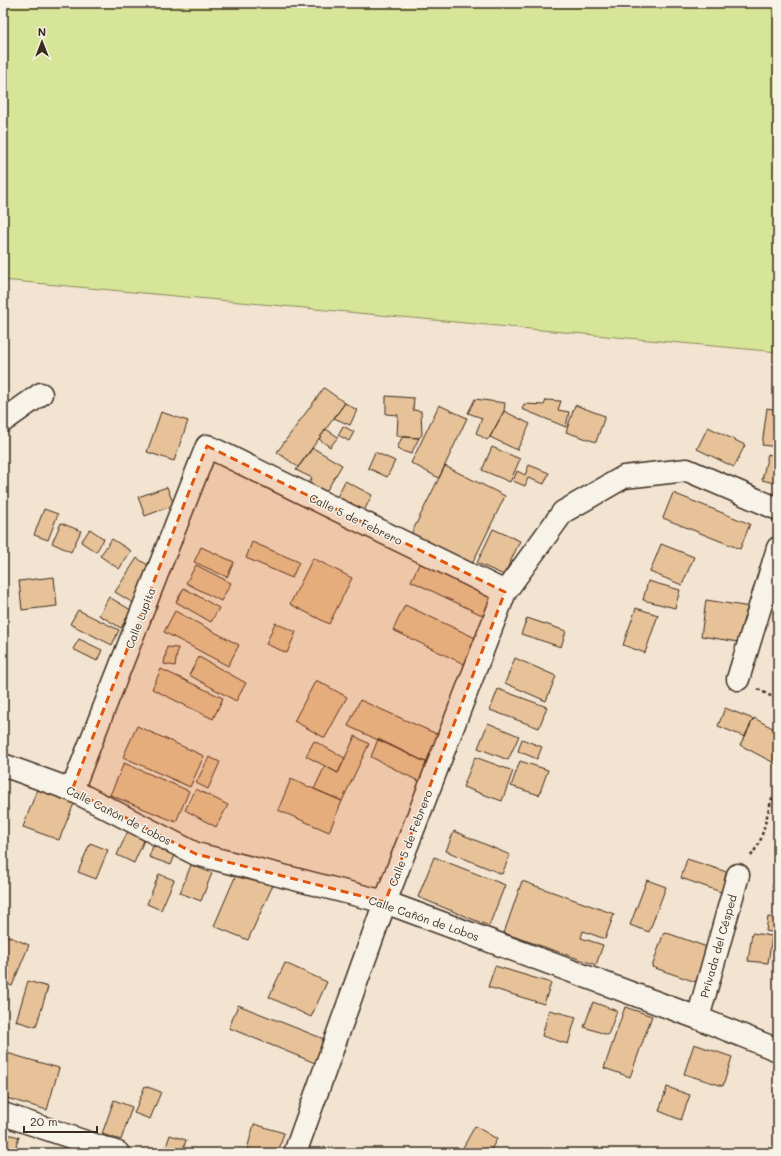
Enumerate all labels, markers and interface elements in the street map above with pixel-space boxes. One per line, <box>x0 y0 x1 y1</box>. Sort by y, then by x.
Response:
north arrow <box>22 22 62 62</box>
text: N <box>38 24 46 39</box>
street label: Calle 5 de Febrero <box>307 490 406 548</box>
street label: Calle Lupita <box>121 585 159 651</box>
street label: Calle Cañón de Lobos <box>64 782 174 848</box>
street label: Calle 5 de Febrero <box>385 787 435 888</box>
street label: Calle Cañón de Lobos <box>367 892 481 944</box>
street label: Privada del Césped <box>696 893 740 999</box>
scale bar <box>24 1108 97 1134</box>
text: 20 m <box>30 1113 58 1129</box>

